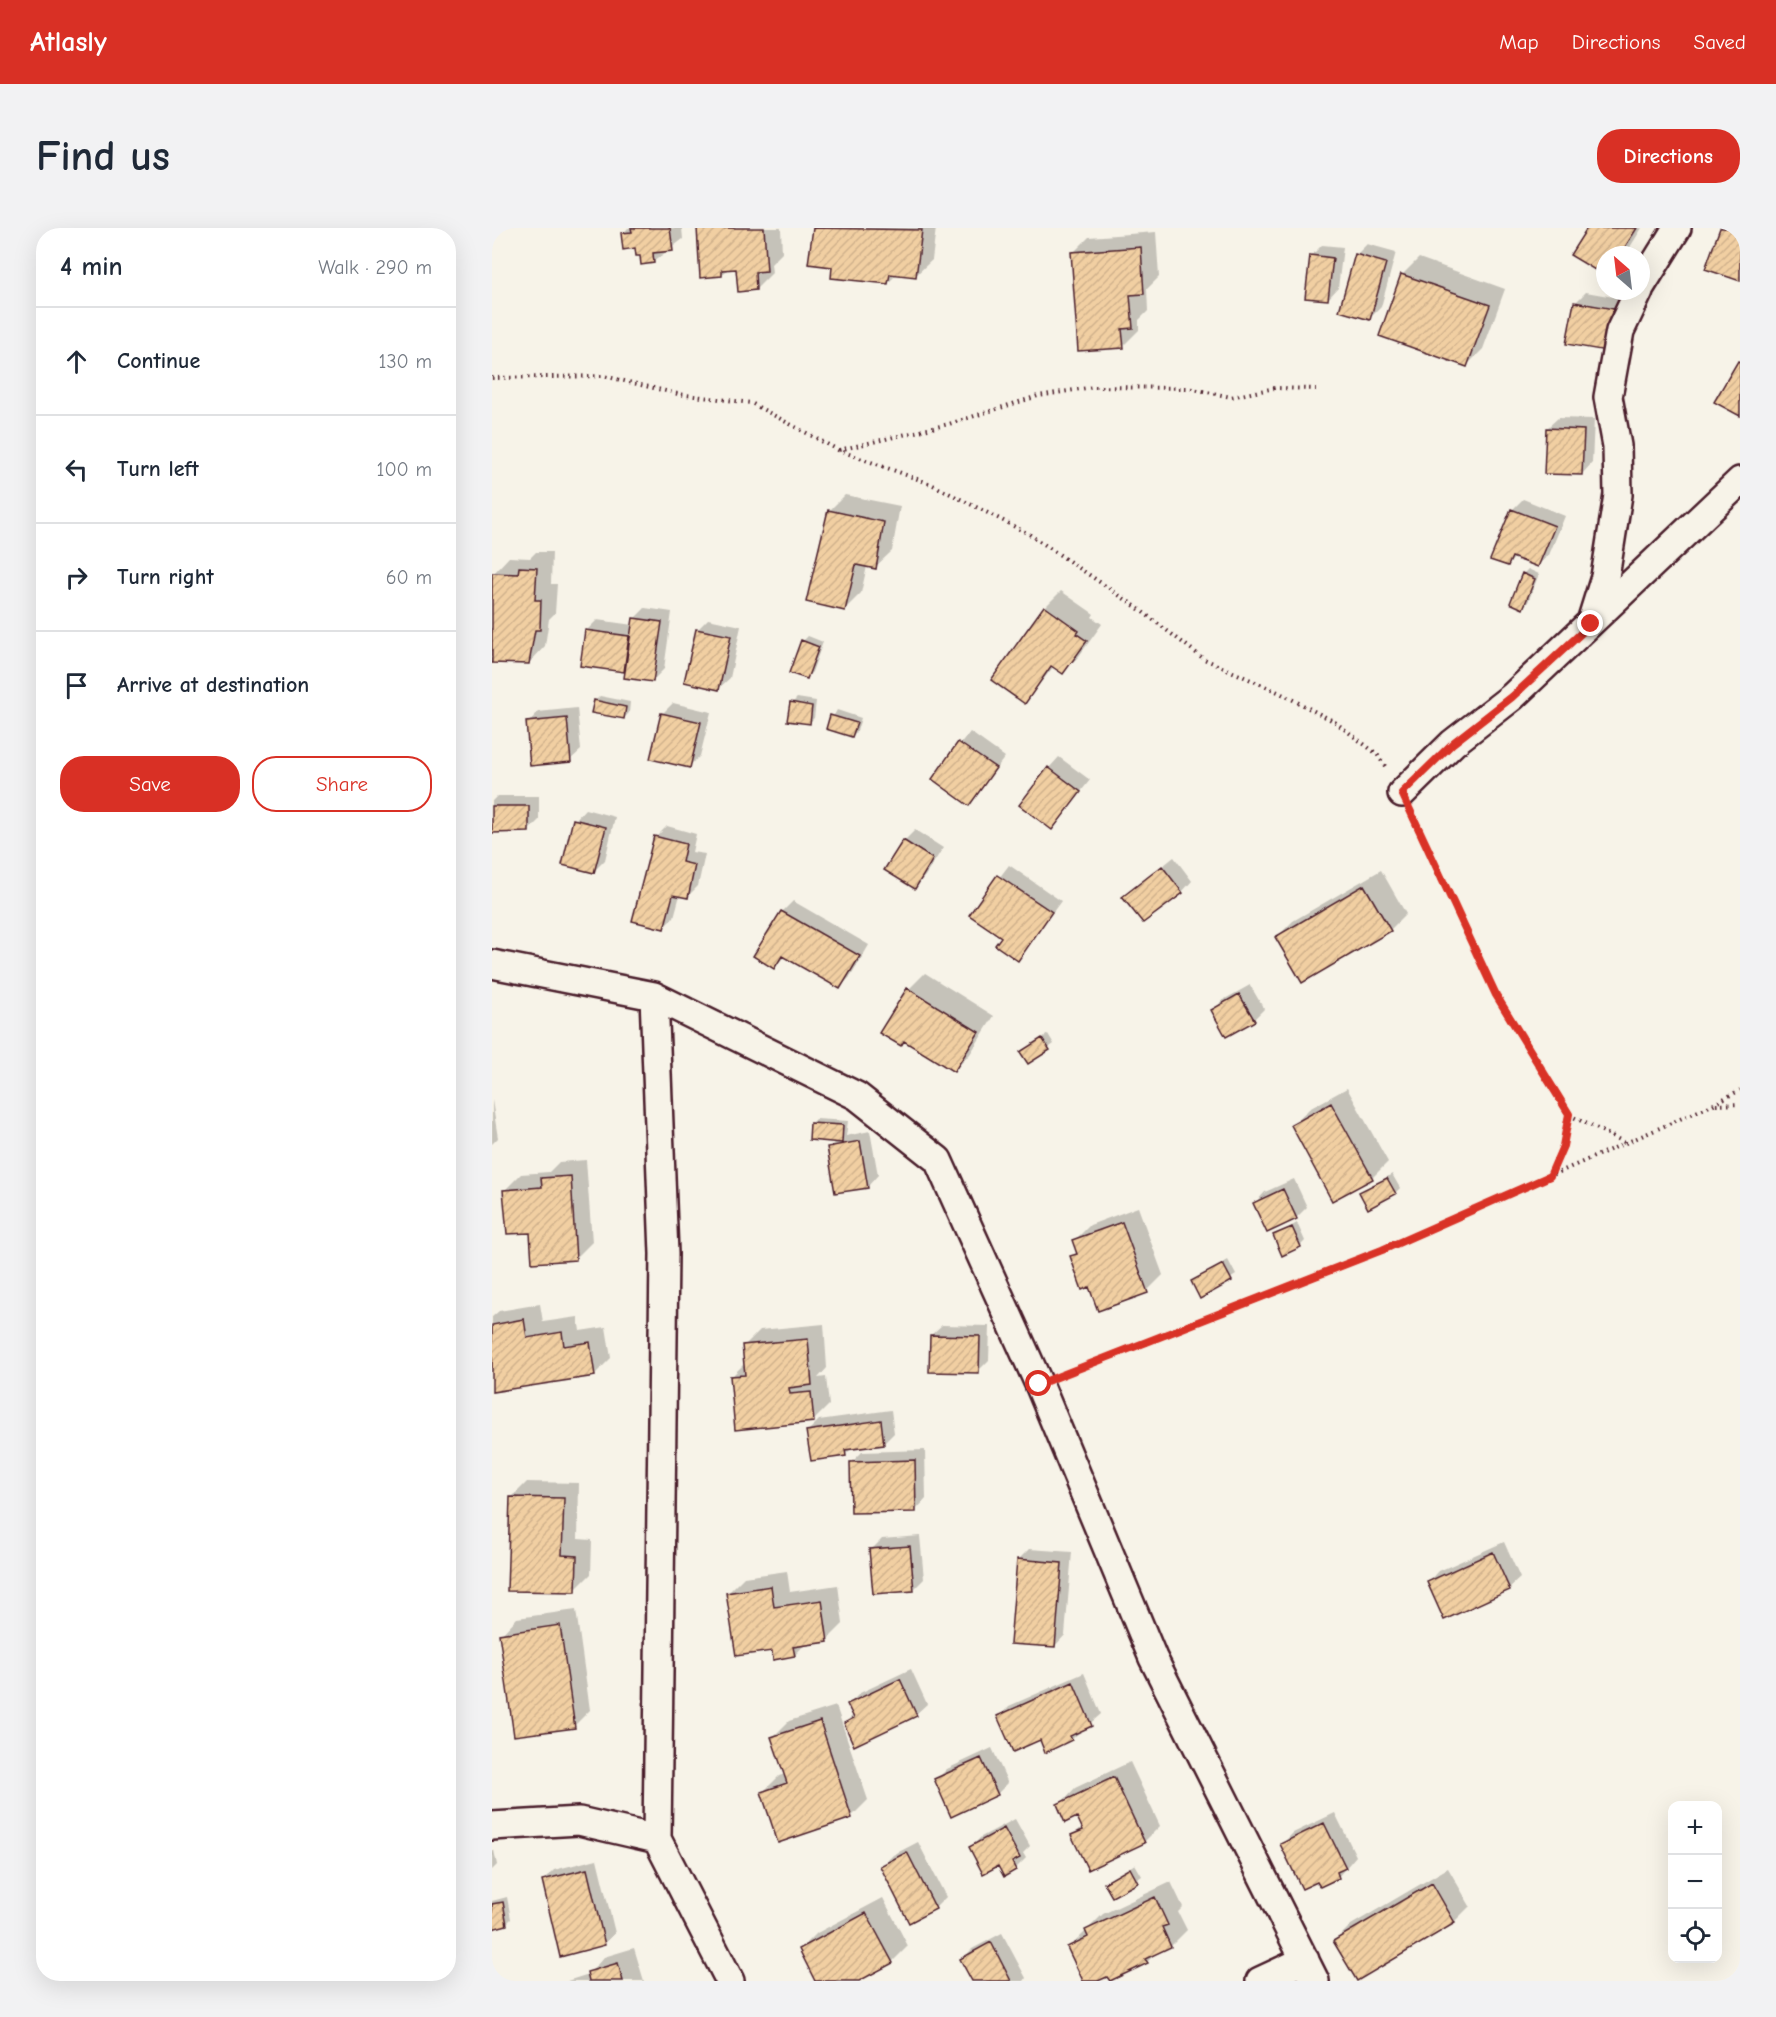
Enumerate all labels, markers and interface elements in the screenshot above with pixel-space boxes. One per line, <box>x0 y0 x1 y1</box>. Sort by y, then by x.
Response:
text: Atlasly <box>30 26 107 58</box>
text: Map <box>1499 30 1539 54</box>
text: Directions <box>1572 30 1661 54</box>
text: Saved <box>1694 30 1746 54</box>
button: Directions <box>1597 129 1740 183</box>
text: Find us <box>36 132 170 181</box>
north arrow <box>1596 246 1650 300</box>
text: 4 min <box>60 252 123 282</box>
text: Walk · 290 m <box>318 256 432 279</box>
icon: ahead <box>60 345 93 378</box>
text: Continue <box>117 348 200 374</box>
text: 130 m <box>379 350 432 373</box>
icon: left <box>60 453 93 486</box>
text: Turn left <box>117 456 199 482</box>
text: 100 m <box>377 458 432 481</box>
icon: right <box>60 561 93 594</box>
text: Turn right <box>117 564 214 590</box>
text: 60 m <box>386 566 432 589</box>
route end <box>1577 610 1603 636</box>
icon: arrive <box>60 669 93 702</box>
text: Arrive at destination <box>117 672 309 698</box>
button: Save <box>60 756 240 812</box>
button: Share <box>252 756 432 812</box>
route start <box>1025 1370 1051 1396</box>
map controls <box>1668 1801 1722 1963</box>
button: + <box>1668 1801 1722 1855</box>
button: − <box>1668 1855 1722 1909</box>
button: locate <box>1668 1909 1722 1963</box>

